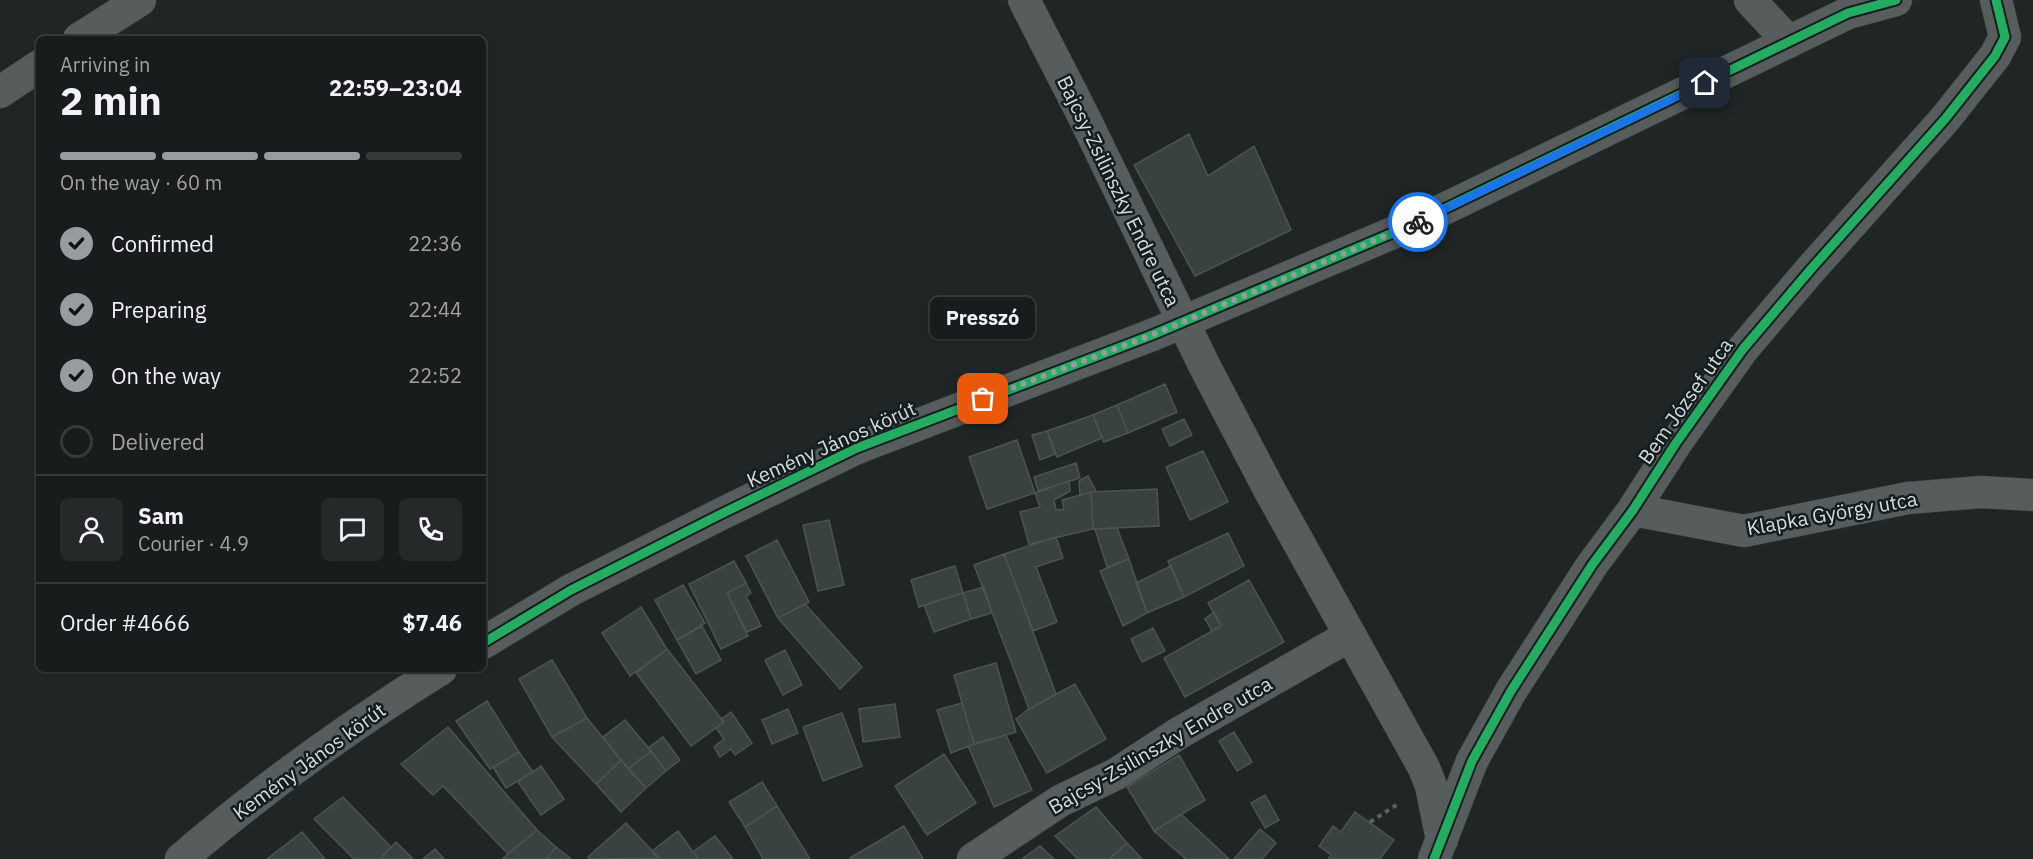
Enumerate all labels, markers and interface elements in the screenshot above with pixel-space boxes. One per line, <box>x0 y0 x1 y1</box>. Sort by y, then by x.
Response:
text: Arriving in <box>60 51 150 78</box>
pin <box>1679 57 1730 108</box>
icon: home <box>1688 66 1721 99</box>
street label: Bajcsy-Zsilinszky Endre utca <box>1051 71 1187 311</box>
text: 22:59–23:04 <box>329 73 462 102</box>
text: 2 min <box>60 75 162 126</box>
text: On the way · 60 m <box>60 169 222 196</box>
courier <box>1388 192 1448 252</box>
icon: bike <box>1402 206 1435 239</box>
icon: check <box>60 227 93 260</box>
text: Confirmed <box>111 229 214 258</box>
text: 22:36 <box>408 230 462 257</box>
icon: check <box>60 293 93 326</box>
text: Preparing <box>111 295 206 324</box>
text: 22:44 <box>408 296 462 323</box>
callout: Presszó <box>930 297 1036 339</box>
text: Presszó <box>946 304 1019 331</box>
street label: Bem József utca <box>1632 332 1739 469</box>
icon: check <box>60 359 93 392</box>
text: On the way <box>111 361 221 390</box>
text: 22:52 <box>408 362 462 389</box>
pin <box>957 373 1008 424</box>
icon: bag <box>966 382 999 415</box>
street label: Kemény János körút <box>742 395 920 493</box>
text: Delivered <box>111 427 205 456</box>
street label: Klapka György utca <box>1745 485 1920 541</box>
button: person <box>60 498 123 561</box>
button: chat <box>321 498 384 561</box>
button: phone <box>399 498 462 561</box>
text: Sam <box>138 501 184 530</box>
text: Courier · 4.9 <box>138 530 249 557</box>
text: Order #4666 <box>60 608 190 637</box>
text: $7.46 <box>402 608 462 637</box>
street label: Bajcsy-Zsilinszky Endre utca <box>1043 670 1277 820</box>
street label: Kemény János körút <box>227 696 391 826</box>

